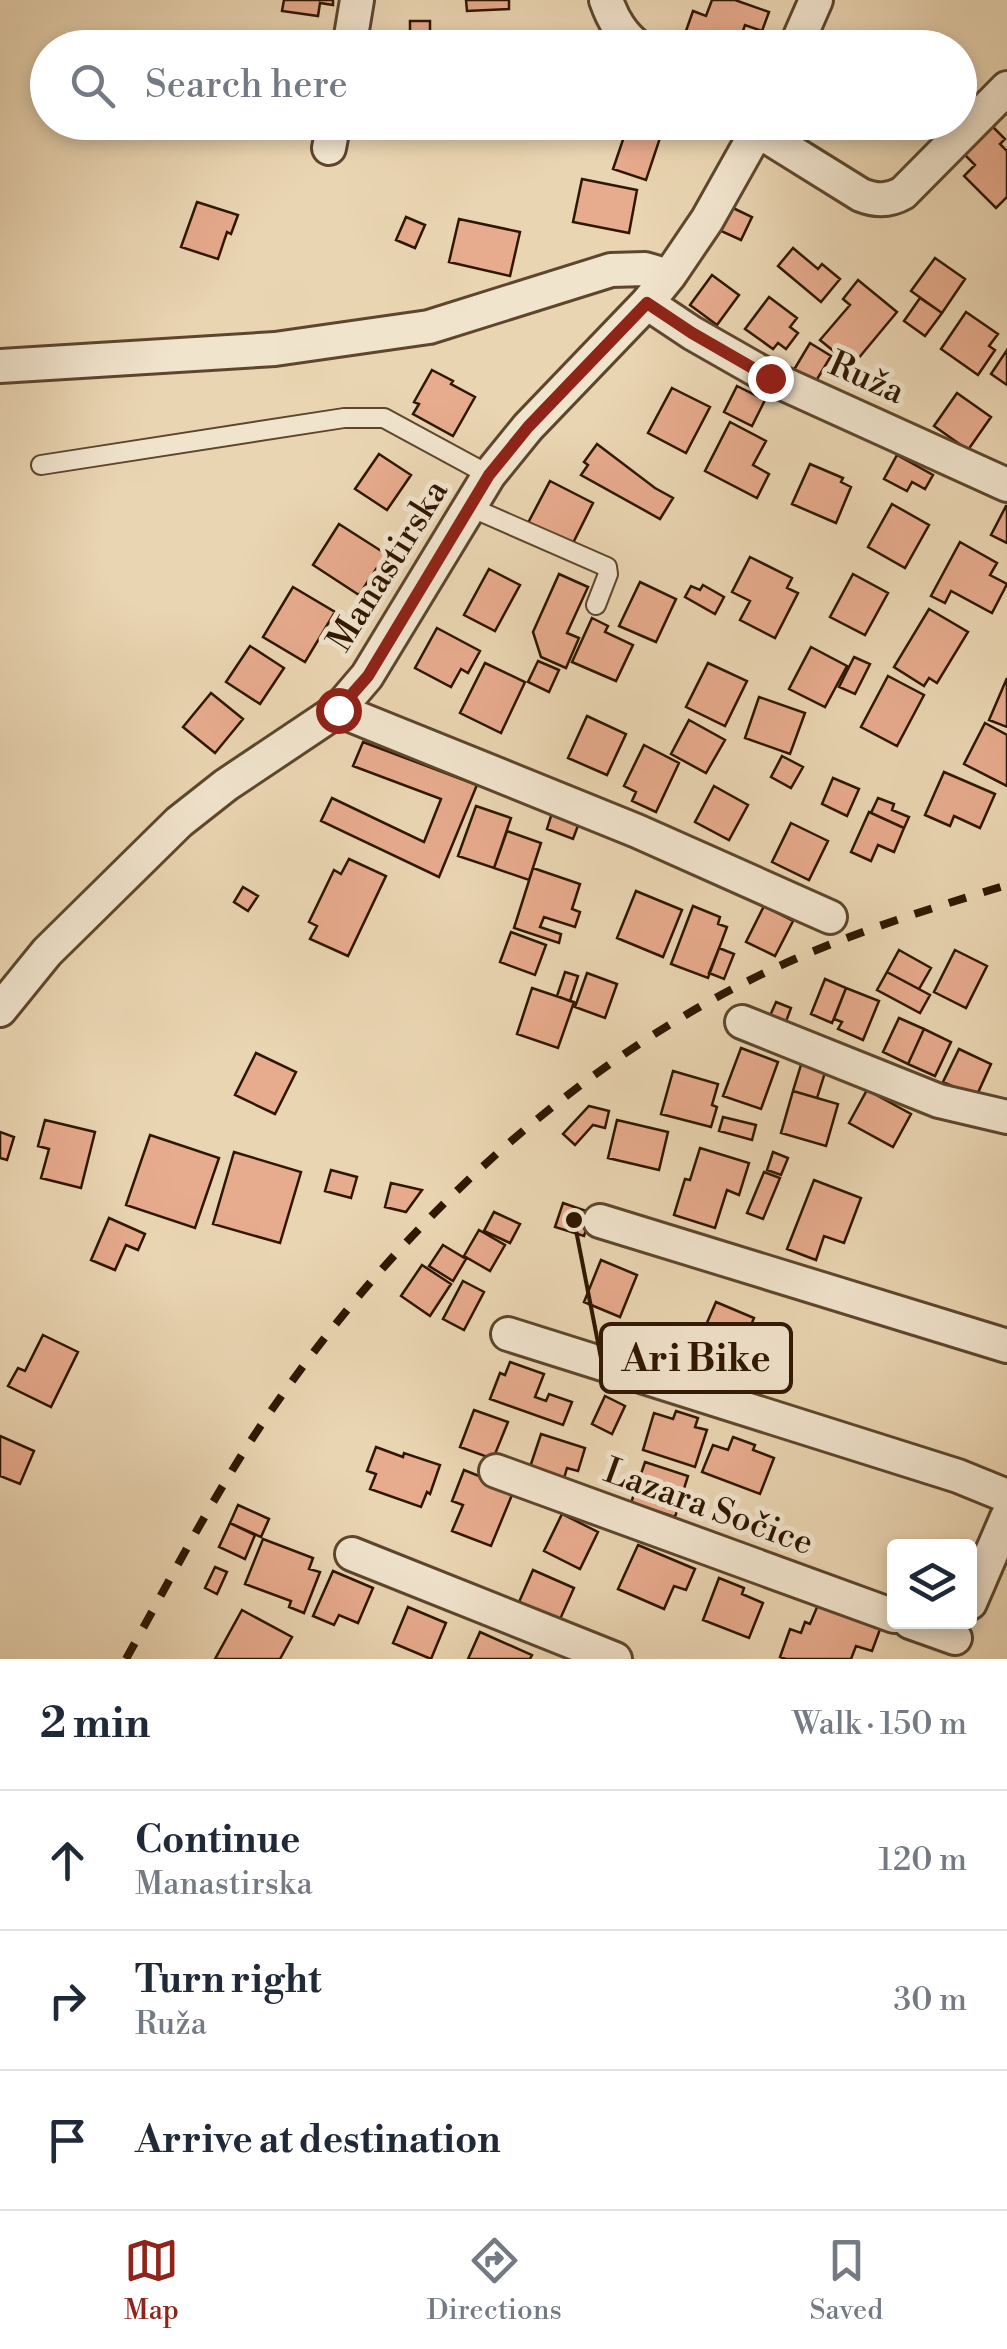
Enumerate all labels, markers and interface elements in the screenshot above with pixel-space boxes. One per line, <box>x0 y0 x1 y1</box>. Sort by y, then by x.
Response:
search box <box>30 30 977 140</box>
icon: search <box>65 58 120 113</box>
text: Search here <box>145 62 348 109</box>
street label: Ruža <box>822 343 911 414</box>
route end <box>748 356 794 402</box>
street label: Manastirska <box>319 472 458 660</box>
route start <box>316 688 362 734</box>
callout: Ari Bike <box>601 1324 791 1392</box>
text: Ari Bike <box>620 1336 771 1383</box>
street label: Lazara Sočice <box>598 1450 819 1565</box>
map controls <box>887 1539 977 1629</box>
button: layers <box>887 1539 977 1629</box>
text: 2 min <box>40 1698 150 1751</box>
text: Walk · 150 m <box>792 1704 967 1744</box>
text: Continue <box>135 1817 300 1864</box>
icon: ahead <box>40 1833 95 1888</box>
text: 120 m <box>878 1840 967 1880</box>
text: Manastirska <box>135 1864 313 1904</box>
text: Turn right <box>135 1957 321 2004</box>
icon: right <box>40 1973 95 2028</box>
text: 30 m <box>893 1980 967 2020</box>
text: Ruža <box>135 2004 207 2044</box>
icon: arrive <box>40 2113 95 2168</box>
text: Arrive at destination <box>135 2117 501 2164</box>
tab: Map <box>124 2233 179 2328</box>
tab: Directions <box>427 2233 562 2328</box>
tab: Saved <box>810 2233 883 2328</box>

